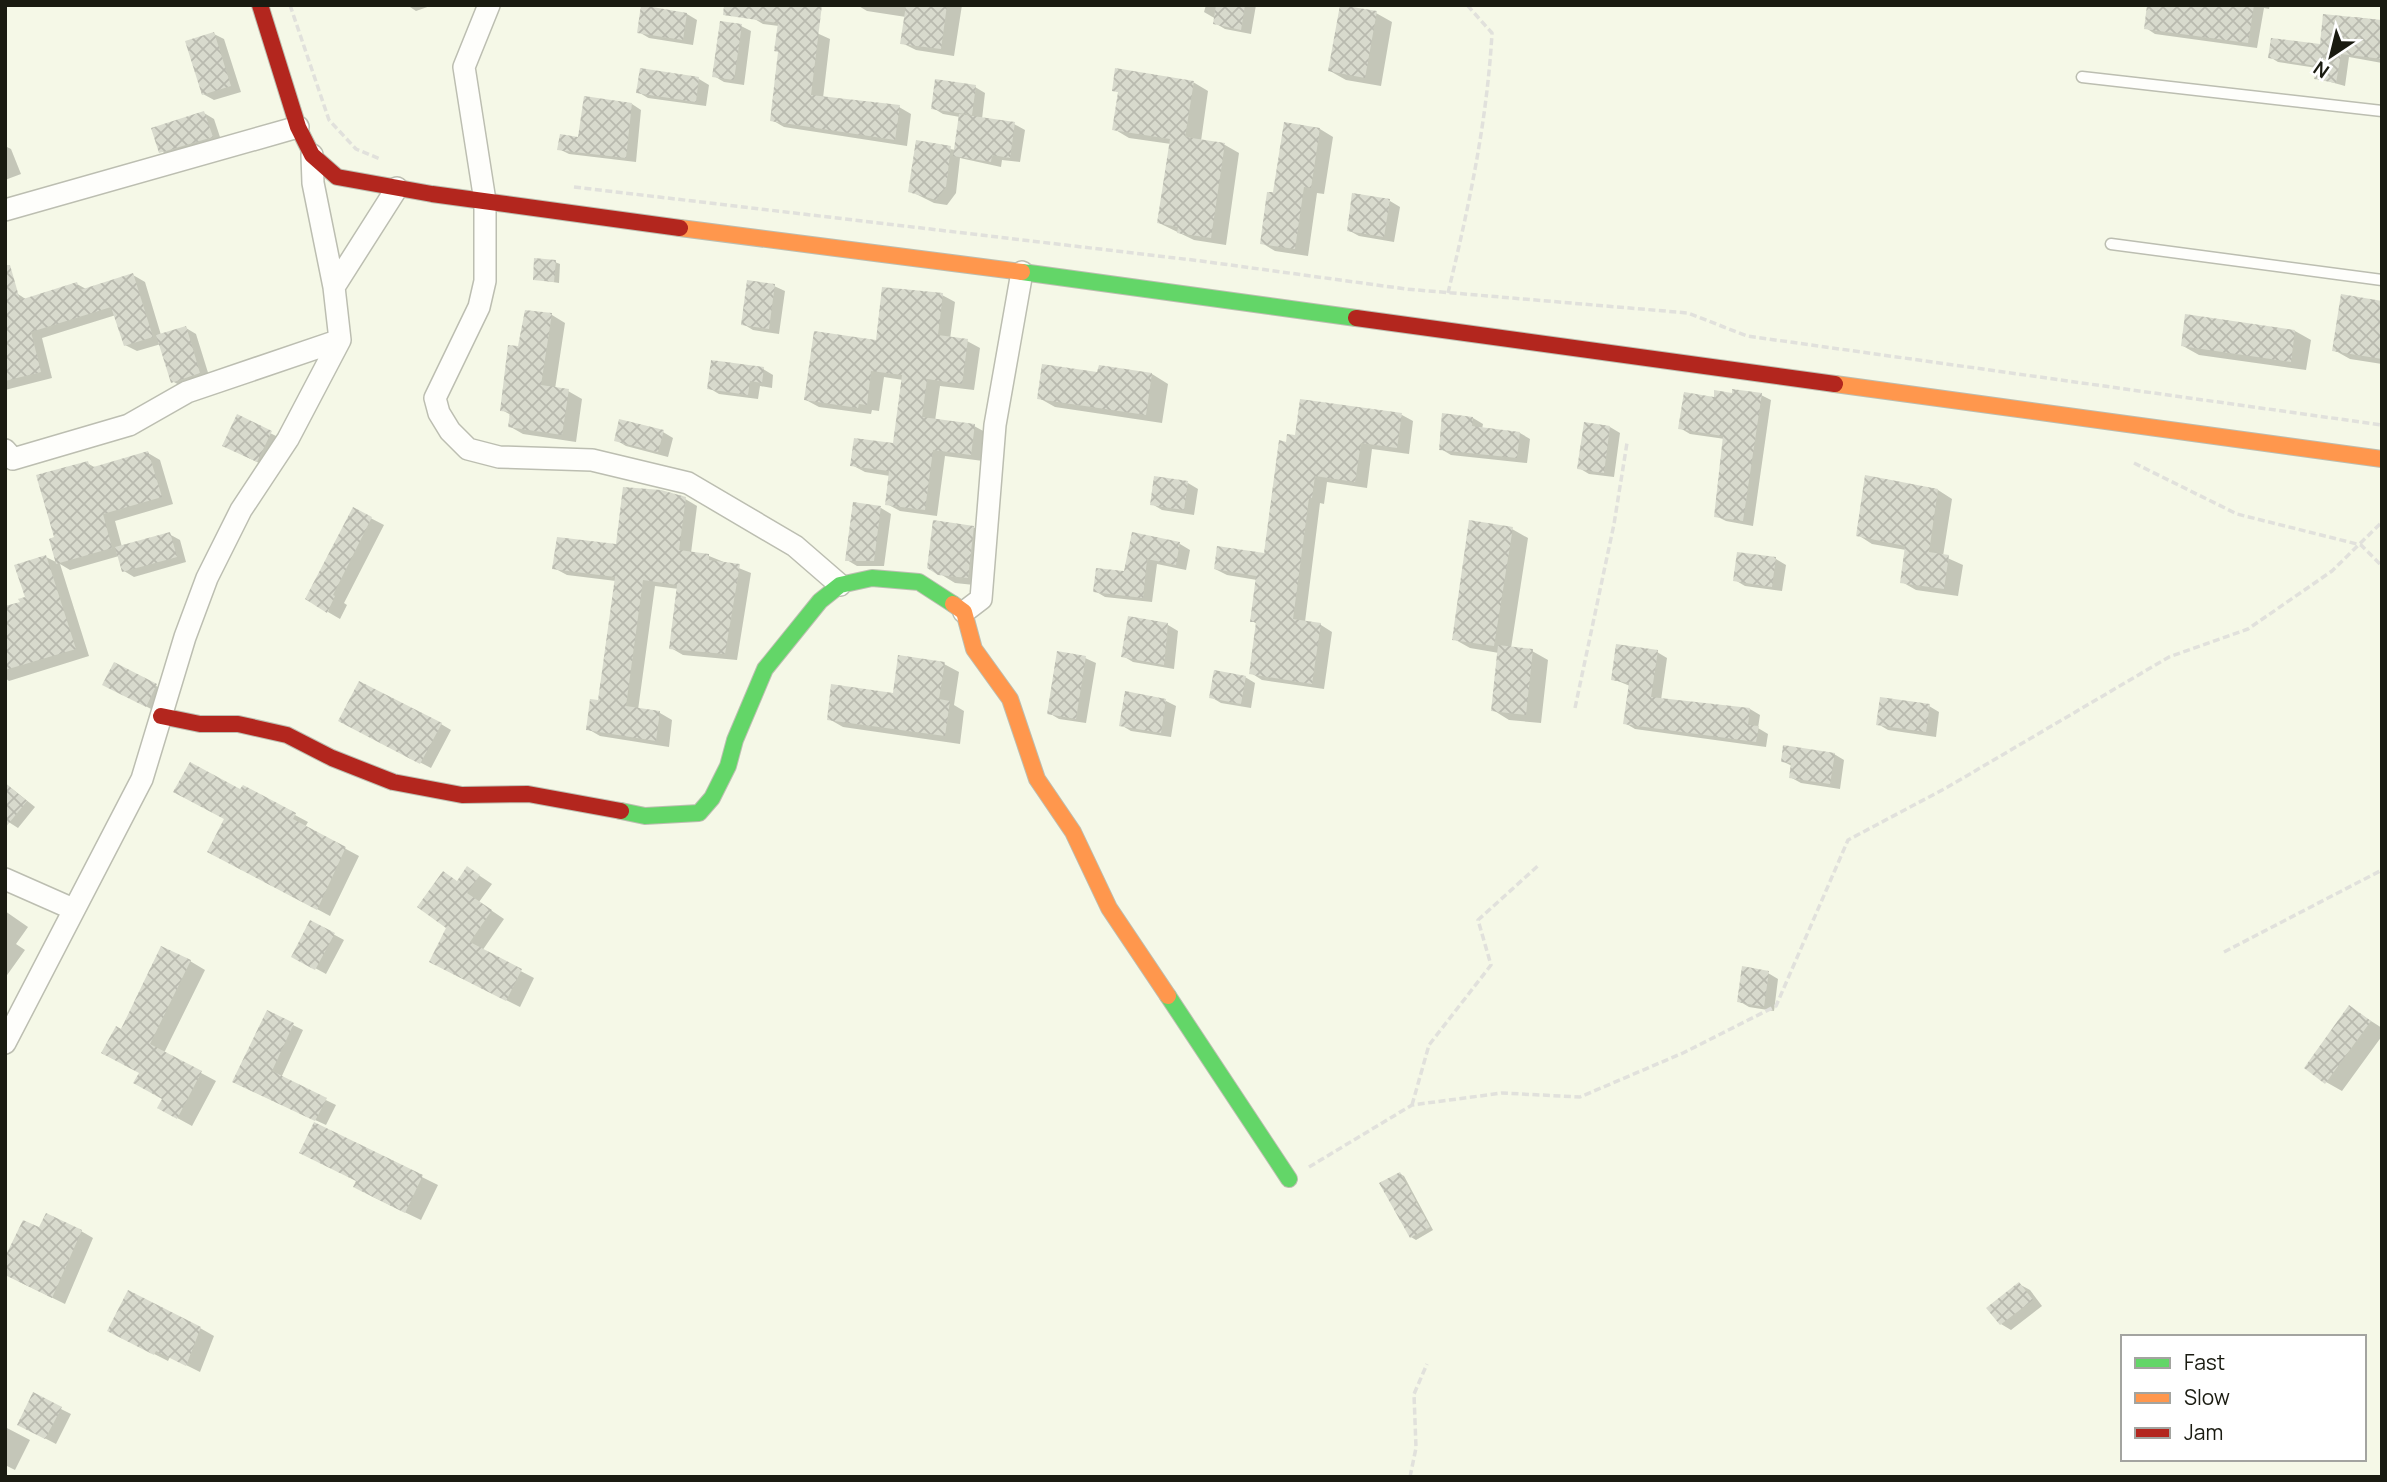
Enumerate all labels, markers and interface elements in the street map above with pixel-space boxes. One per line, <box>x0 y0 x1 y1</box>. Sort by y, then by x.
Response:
north arrow <box>2296 21 2366 91</box>
text: N <box>2308 55 2334 84</box>
legend <box>2121 1335 2366 1461</box>
text: Fast <box>2184 1348 2225 1376</box>
text: Slow <box>2184 1383 2230 1411</box>
text: Jam <box>2184 1418 2223 1446</box>

